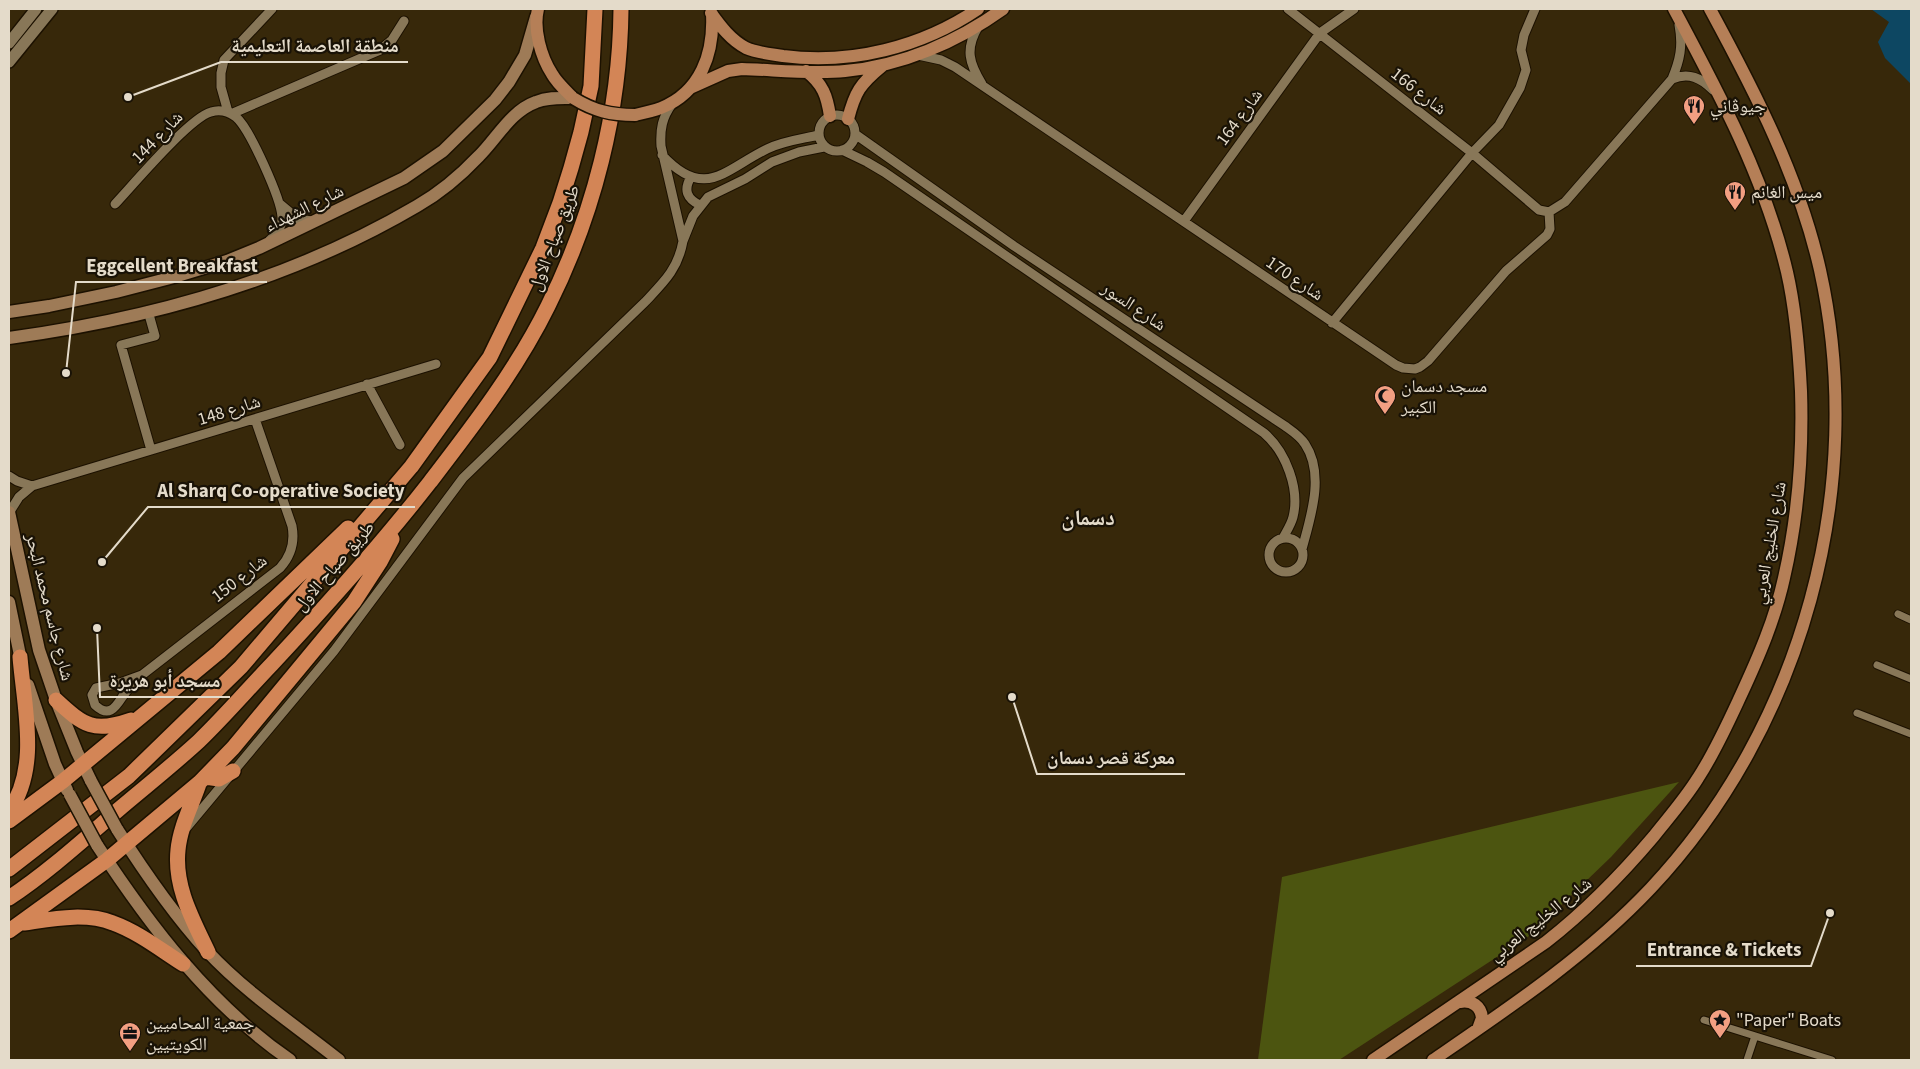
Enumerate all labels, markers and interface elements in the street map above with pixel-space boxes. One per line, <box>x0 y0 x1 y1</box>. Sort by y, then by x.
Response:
callout: منطقة العاصمة التعليمية <box>221 28 408 62</box>
text: منطقة العاصمة التعليمية <box>231 33 399 60</box>
street label: شارع 166 <box>1386 62 1452 121</box>
street label: شارع 164 <box>1210 84 1269 151</box>
restaurant icon: جيوڤاني <box>1682 94 1706 125</box>
place label: جيوڤاني <box>1710 94 1766 121</box>
street label: شارع 144 <box>126 105 189 169</box>
street label: شارع الشهداء <box>260 178 348 238</box>
restaurant icon: ميس الغانم <box>1723 180 1747 211</box>
place label: ميس الغانم <box>1751 180 1822 205</box>
street label: طريق صباح الاول <box>523 181 586 295</box>
callout: Eggcellent Breakfast <box>76 248 267 282</box>
street label: شارع 170 <box>1261 250 1329 307</box>
text: Eggcellent Breakfast <box>86 253 258 280</box>
street label: شارع السور <box>1096 275 1171 337</box>
place label: مسجد دسمان الكبير <box>1400 374 1487 420</box>
mosque icon: مسجد دسمان الكبير <box>1373 384 1397 415</box>
street label: شارع 148 <box>195 389 264 432</box>
callout: Al Sharq Co-operative Society <box>148 473 415 507</box>
text: Al Sharq Co-operative Society <box>156 478 405 505</box>
street label: شارع الخليج العربي <box>1746 480 1794 607</box>
district label: دسمان <box>1061 502 1115 534</box>
street label: طريق صباح الاول <box>288 516 381 617</box>
street label: شارع جاسم محمد البحر <box>19 530 80 683</box>
street label: شارع 150 <box>206 549 272 608</box>
callout: مسجد أبو هريرة <box>100 663 230 697</box>
text: مسجد أبو هريرة <box>110 668 220 695</box>
callout: معركة قصر دسمان <box>1037 740 1185 774</box>
text: معركة قصر دسمان <box>1047 745 1175 772</box>
street label: شارع الخليج العربي <box>1484 871 1598 969</box>
callout: Entrance & Tickets <box>1636 932 1811 966</box>
text: Entrance & Tickets <box>1647 937 1801 964</box>
place icon: "Paper" Boats <box>1708 1008 1732 1039</box>
place label: "Paper" Boats <box>1736 1008 1841 1033</box>
place label: جمعية المحاميين الكويتيين <box>146 1011 254 1057</box>
office icon: جمعية المحاميين الكويتيين <box>118 1021 142 1052</box>

